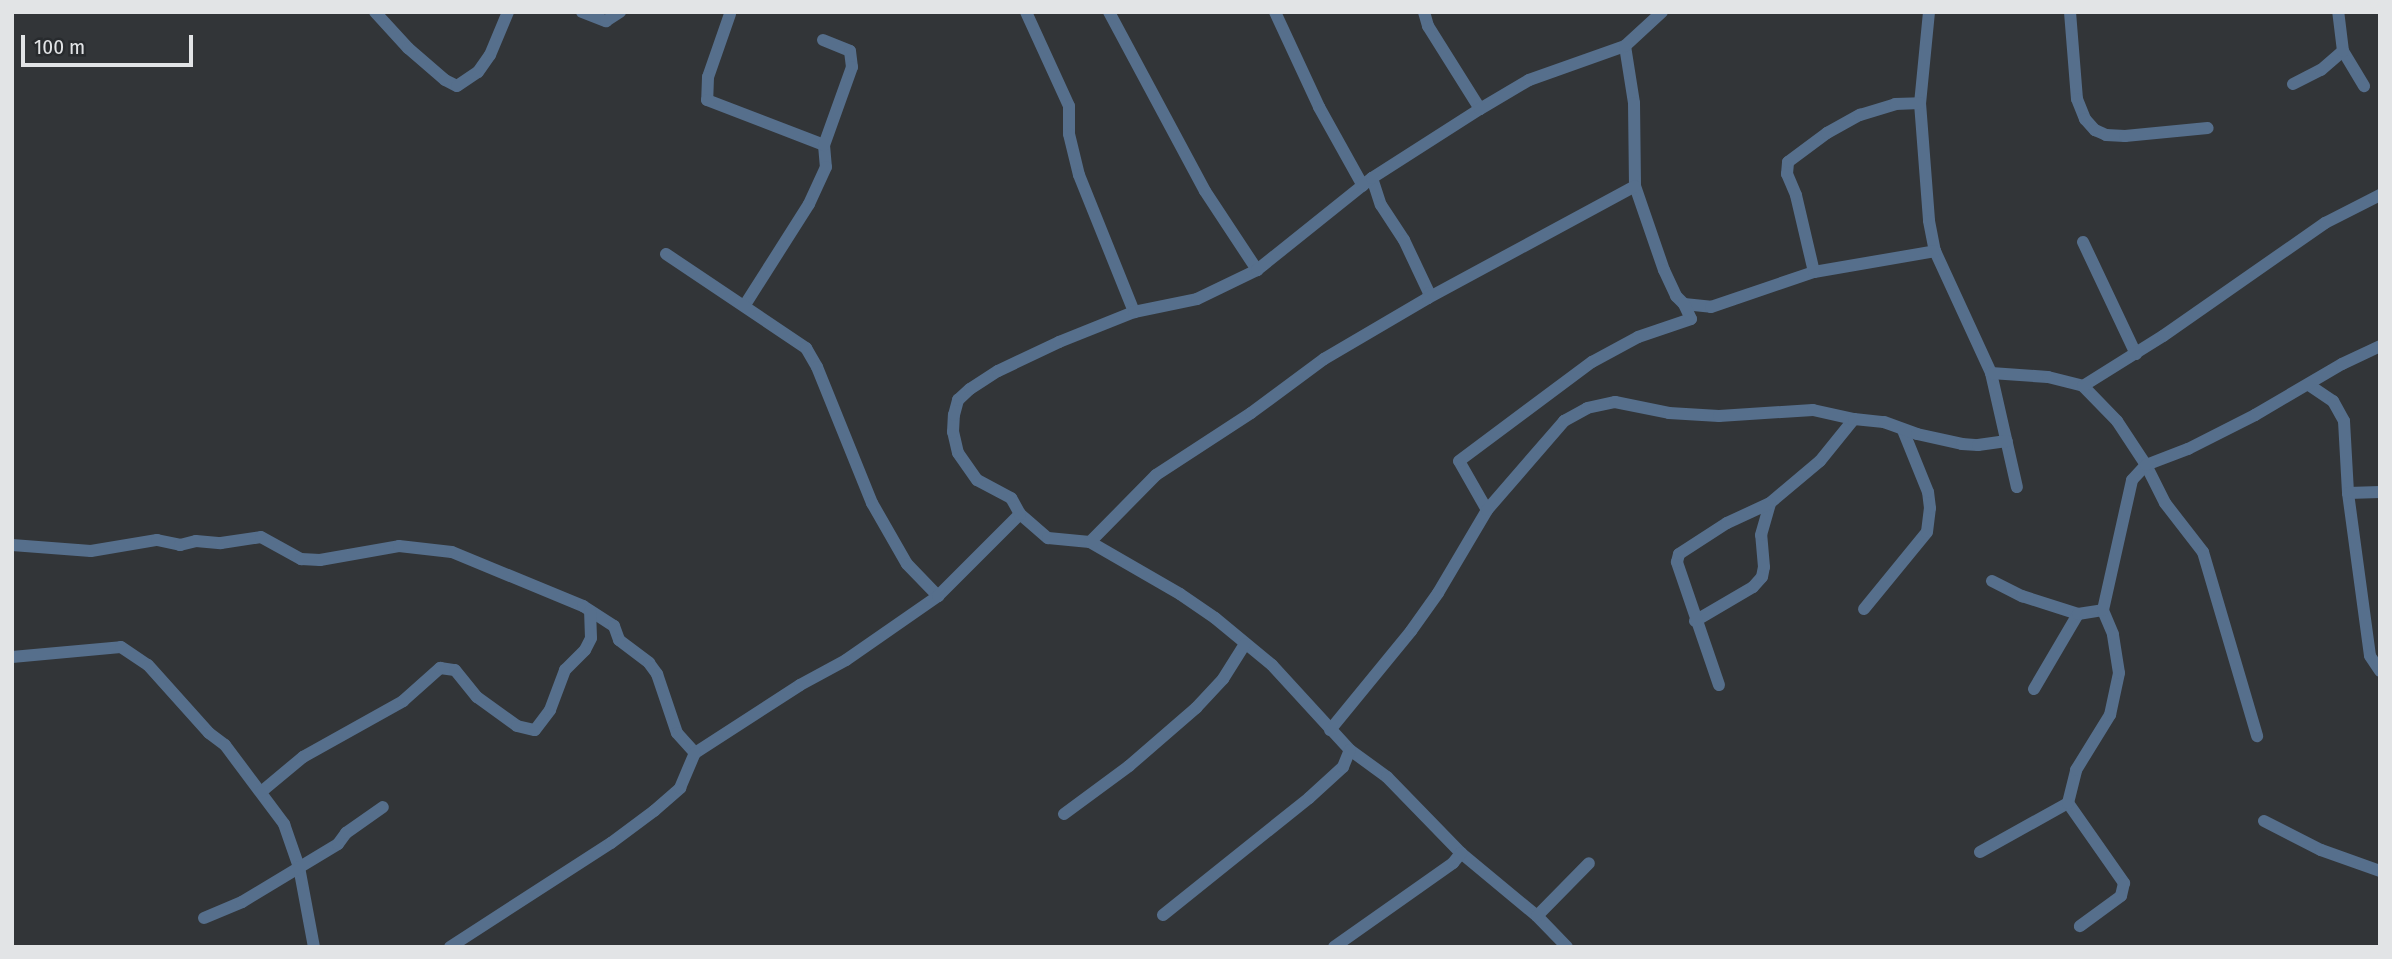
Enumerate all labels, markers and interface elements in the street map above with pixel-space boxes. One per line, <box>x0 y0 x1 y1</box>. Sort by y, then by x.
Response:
scale bar <box>24 21 196 65</box>
text: 100 m <box>34 34 85 60</box>

